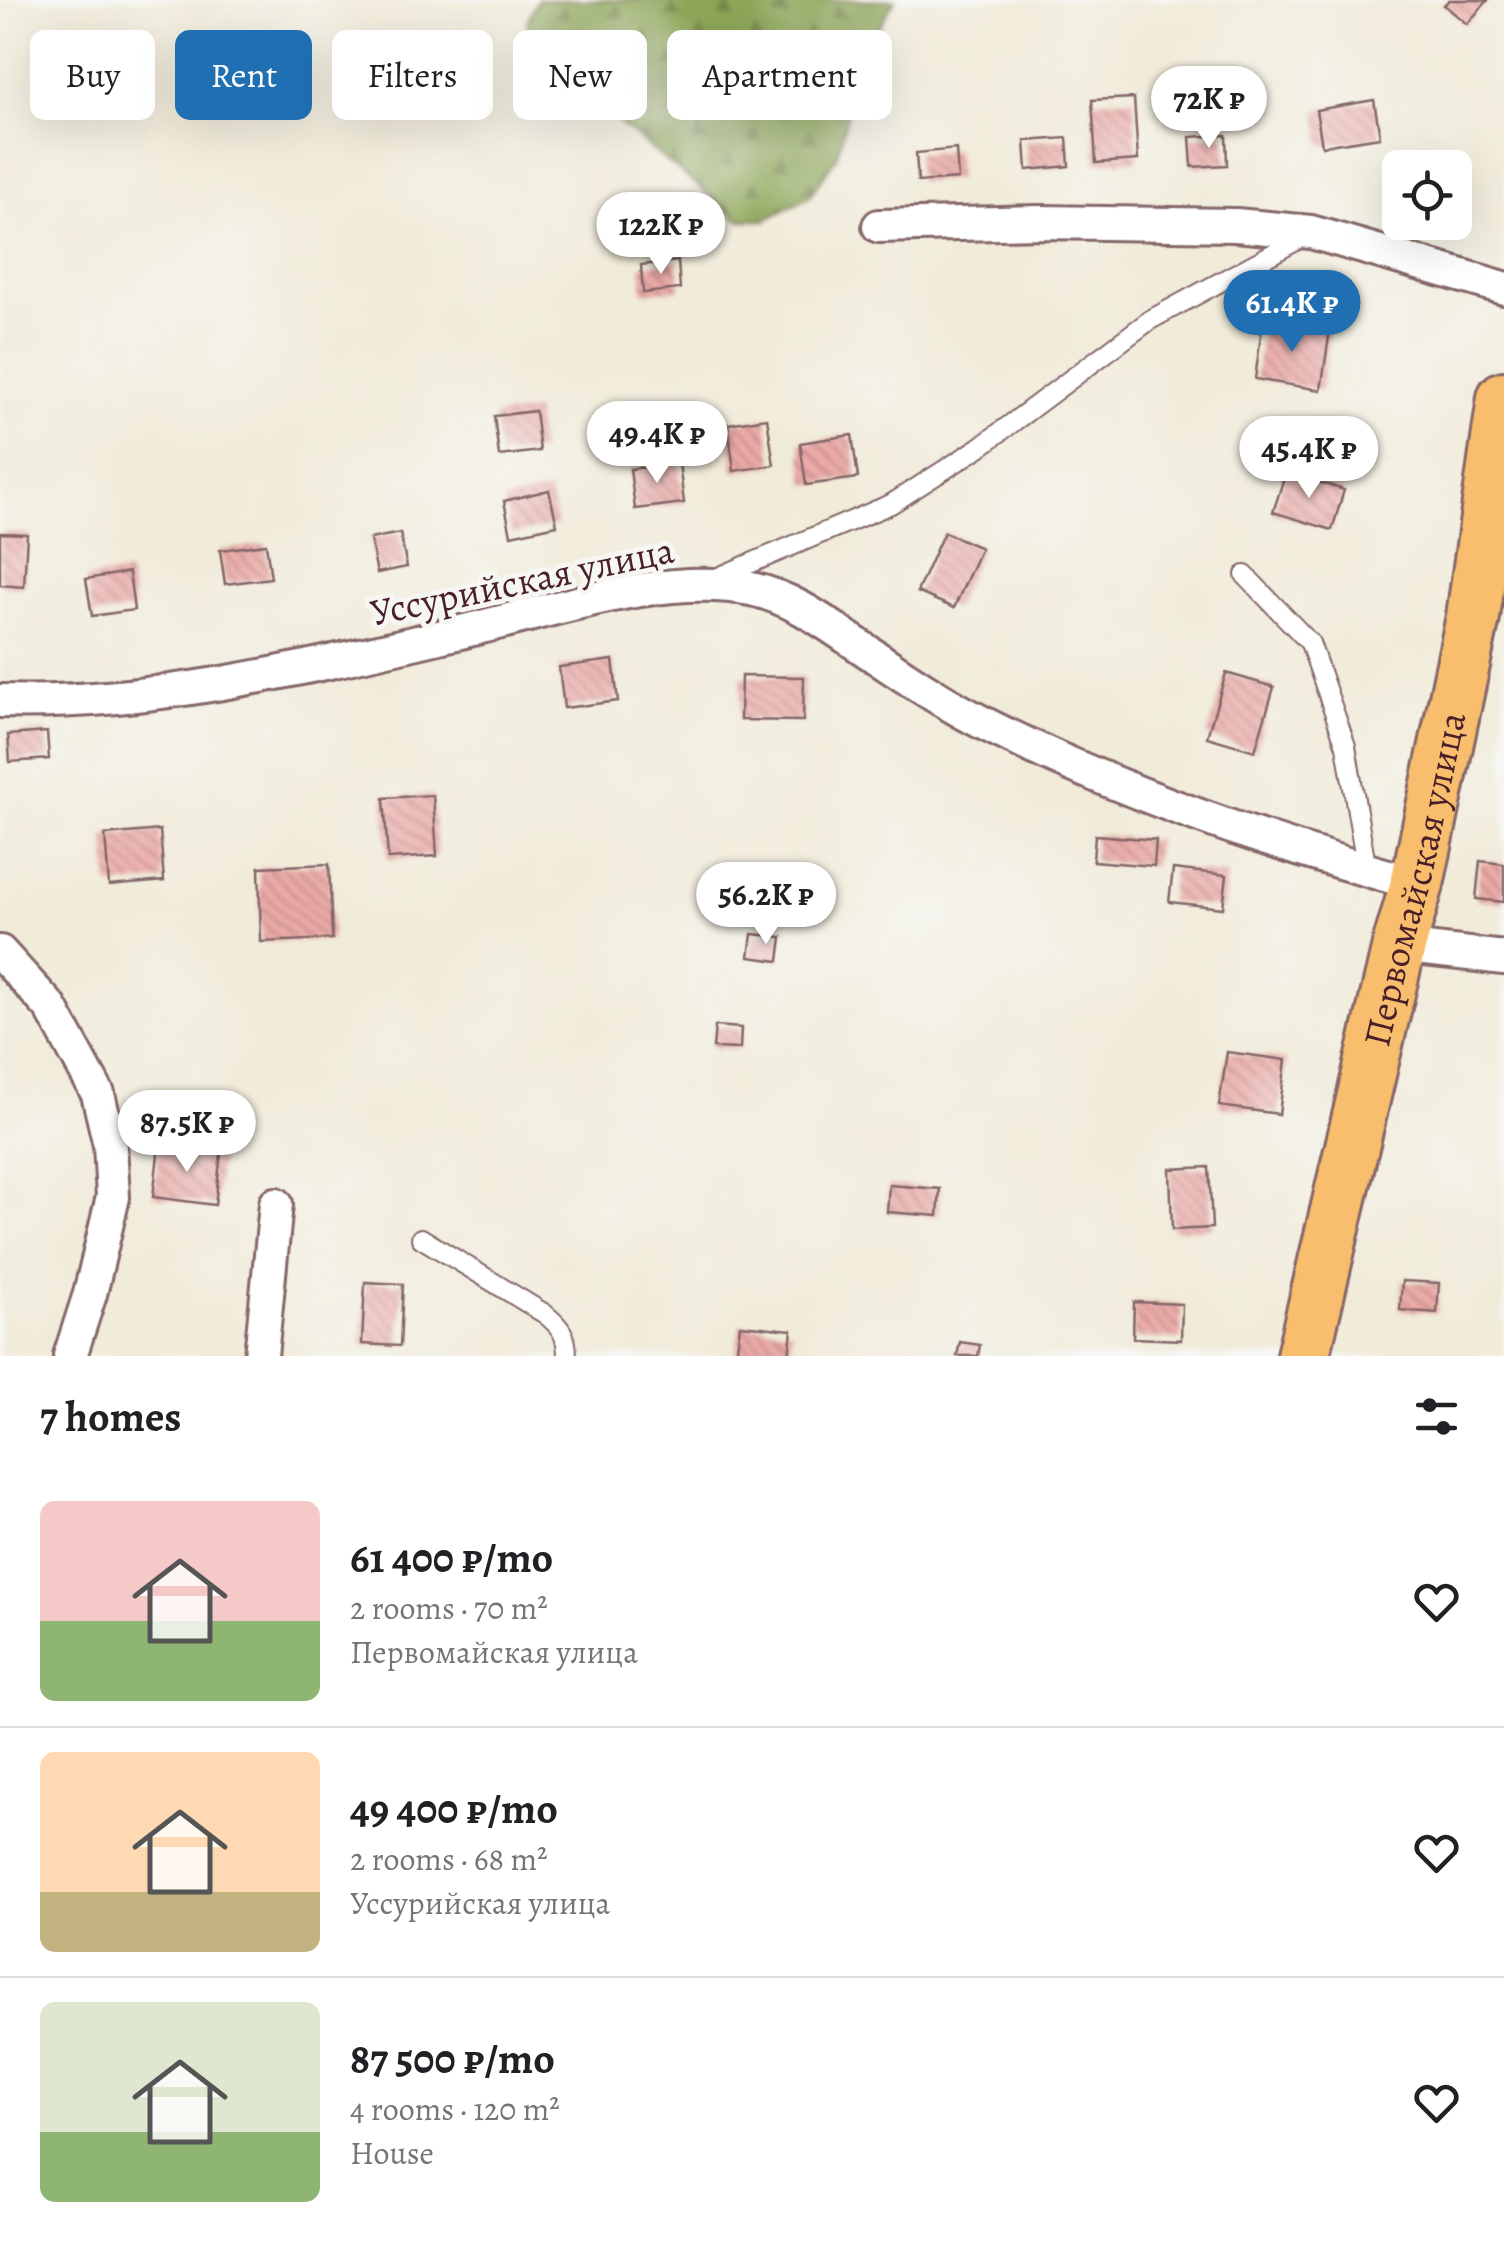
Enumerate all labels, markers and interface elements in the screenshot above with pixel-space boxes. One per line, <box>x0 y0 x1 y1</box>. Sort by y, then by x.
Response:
chip: Buy <box>30 30 155 120</box>
chip: Rent <box>175 30 312 120</box>
chip: Filters <box>332 30 493 120</box>
chip: New <box>513 30 647 120</box>
chip: Apartment <box>667 30 892 120</box>
pin: 72K ₽ <box>1139 66 1279 151</box>
text: 72K ₽ <box>1173 76 1245 120</box>
map controls <box>1382 150 1472 240</box>
button: locate <box>1382 150 1472 240</box>
pin: 122K ₽ <box>580 192 742 277</box>
text: 122K ₽ <box>618 202 704 246</box>
pin: 61.4K ₽ <box>1200 270 1384 355</box>
text: 61.4K ₽ <box>1245 280 1339 324</box>
pin: 49.4K ₽ <box>565 401 749 486</box>
text: 49.4K ₽ <box>609 411 705 455</box>
pin: 45.4K ₽ <box>1217 416 1401 501</box>
text: 45.4K ₽ <box>1261 426 1357 470</box>
street label: Уссурийская улица <box>365 523 679 639</box>
street label: Первомайская улица <box>1350 707 1479 1051</box>
pin: 56.2K ₽ <box>674 862 858 947</box>
text: 56.2K ₽ <box>718 872 814 916</box>
pin: 87.5K ₽ <box>95 1090 279 1175</box>
text: 87.5K ₽ <box>140 1100 234 1144</box>
text: 7 homes <box>40 1388 181 1445</box>
icon: filters <box>1409 1389 1464 1444</box>
text: 61 400 ₽/mo <box>350 1529 553 1586</box>
icon: home <box>120 1541 240 1661</box>
icon: heart <box>1409 1574 1464 1629</box>
text: 2 rooms · 70 m² <box>350 1586 548 1630</box>
text: Первомайская улица <box>350 1630 638 1674</box>
text: 49 400 ₽/mo <box>350 1780 558 1837</box>
icon: home <box>120 1792 240 1912</box>
icon: heart <box>1409 1825 1464 1880</box>
text: 2 rooms · 68 m² <box>350 1837 548 1881</box>
text: Уссурийская улица <box>350 1881 610 1925</box>
text: 87 500 ₽/mo <box>350 2030 555 2087</box>
icon: home <box>120 2042 240 2162</box>
icon: heart <box>1409 2075 1464 2130</box>
text: 4 rooms · 120 m² <box>350 2087 560 2131</box>
text: House <box>350 2131 434 2175</box>

